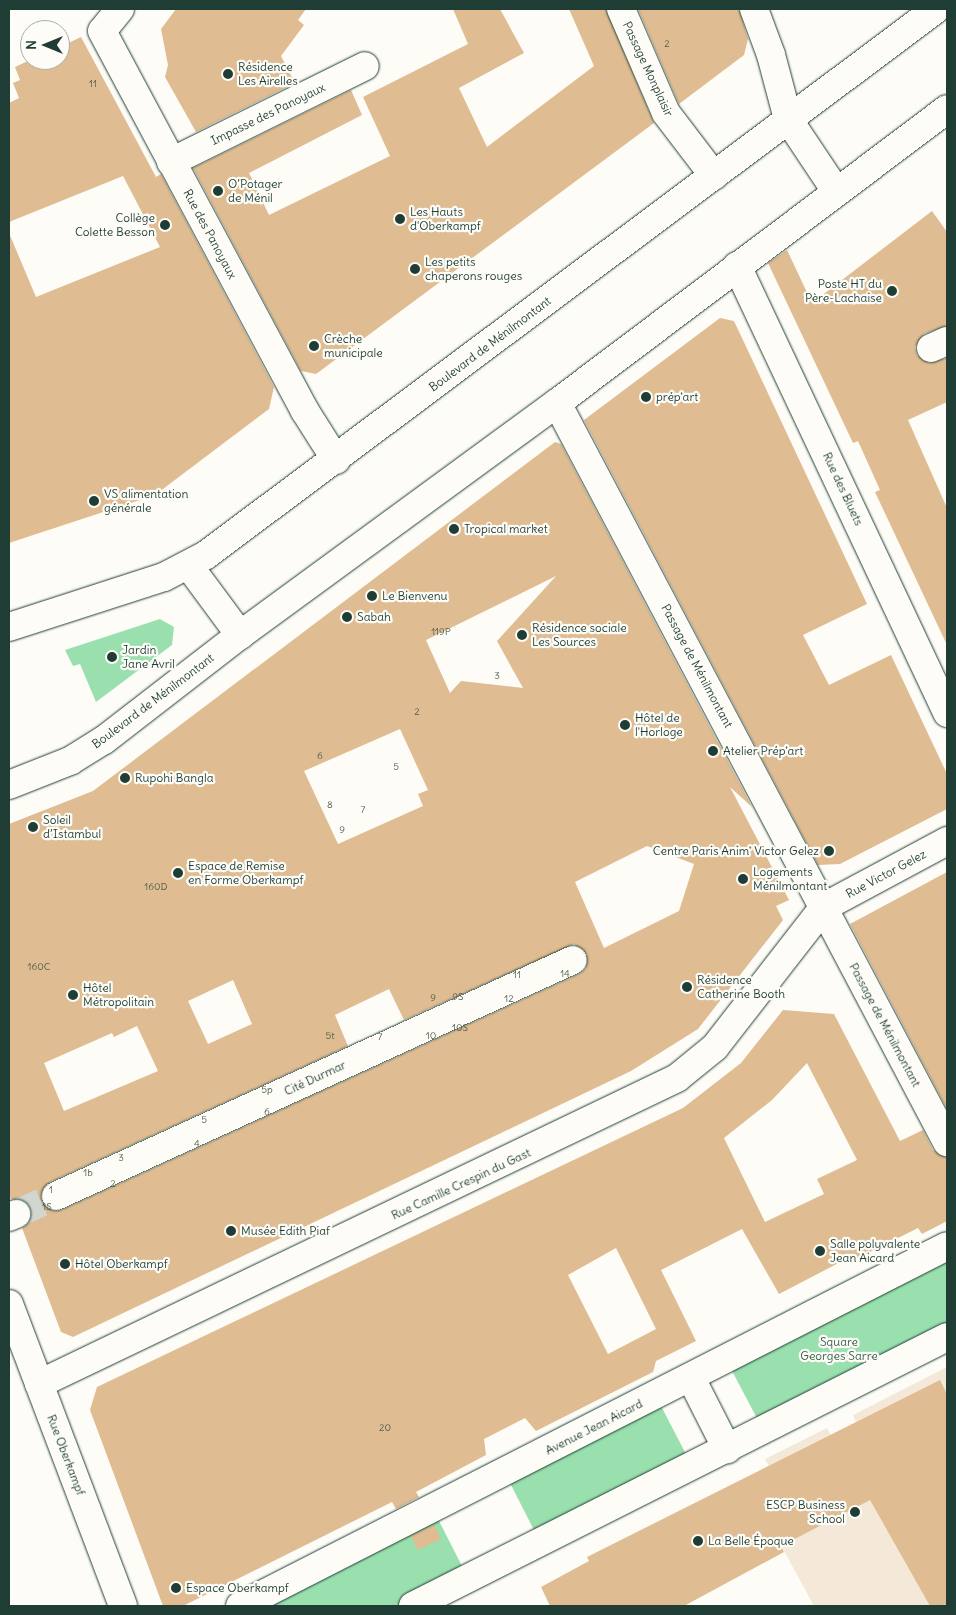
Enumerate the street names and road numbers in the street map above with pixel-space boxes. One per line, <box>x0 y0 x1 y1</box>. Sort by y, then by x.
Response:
street label: Passage Monplaisir <box>620 19 676 119</box>
street label: Impasse des Panoyaux <box>209 80 327 148</box>
street label: Rue des Panoyaux <box>180 187 240 281</box>
street label: Boulevard de Ménilmontant <box>426 294 554 394</box>
street label: Rue des Bluets <box>820 450 866 528</box>
street label: Passage de Ménilmontant <box>658 602 736 730</box>
street label: Boulevard de Ménilmontant <box>89 651 217 751</box>
street label: Rue Victor Gelez <box>843 847 929 901</box>
street label: Passage de Ménilmontant <box>846 961 924 1089</box>
street label: Cité Durmar <box>282 1057 348 1099</box>
street label: Rue Camille Crespin du Gast <box>389 1145 533 1223</box>
street label: Avenue Jean Aicard <box>543 1396 645 1458</box>
street label: Rue Oberkampf <box>44 1413 88 1497</box>

